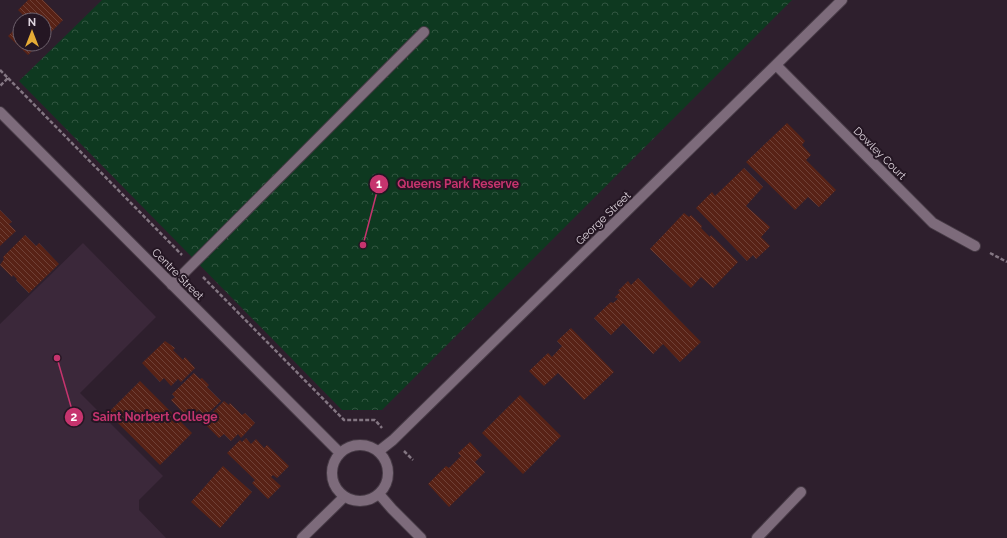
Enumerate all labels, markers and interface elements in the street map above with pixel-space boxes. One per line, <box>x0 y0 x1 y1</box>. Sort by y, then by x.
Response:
north arrow <box>12 12 52 52</box>
text: N <box>28 16 36 29</box>
street label: Dowley Court <box>851 124 909 183</box>
callout: Queens Park Reserve <box>369 172 527 196</box>
text: 1 <box>376 177 382 191</box>
text: Queens Park Reserve <box>397 177 519 191</box>
street label: George Street <box>573 189 634 248</box>
street label: Centre Street <box>149 246 206 303</box>
callout: Saint Norbert College <box>64 405 225 429</box>
text: 2 <box>71 410 78 424</box>
text: Saint Norbert College <box>93 410 217 424</box>

